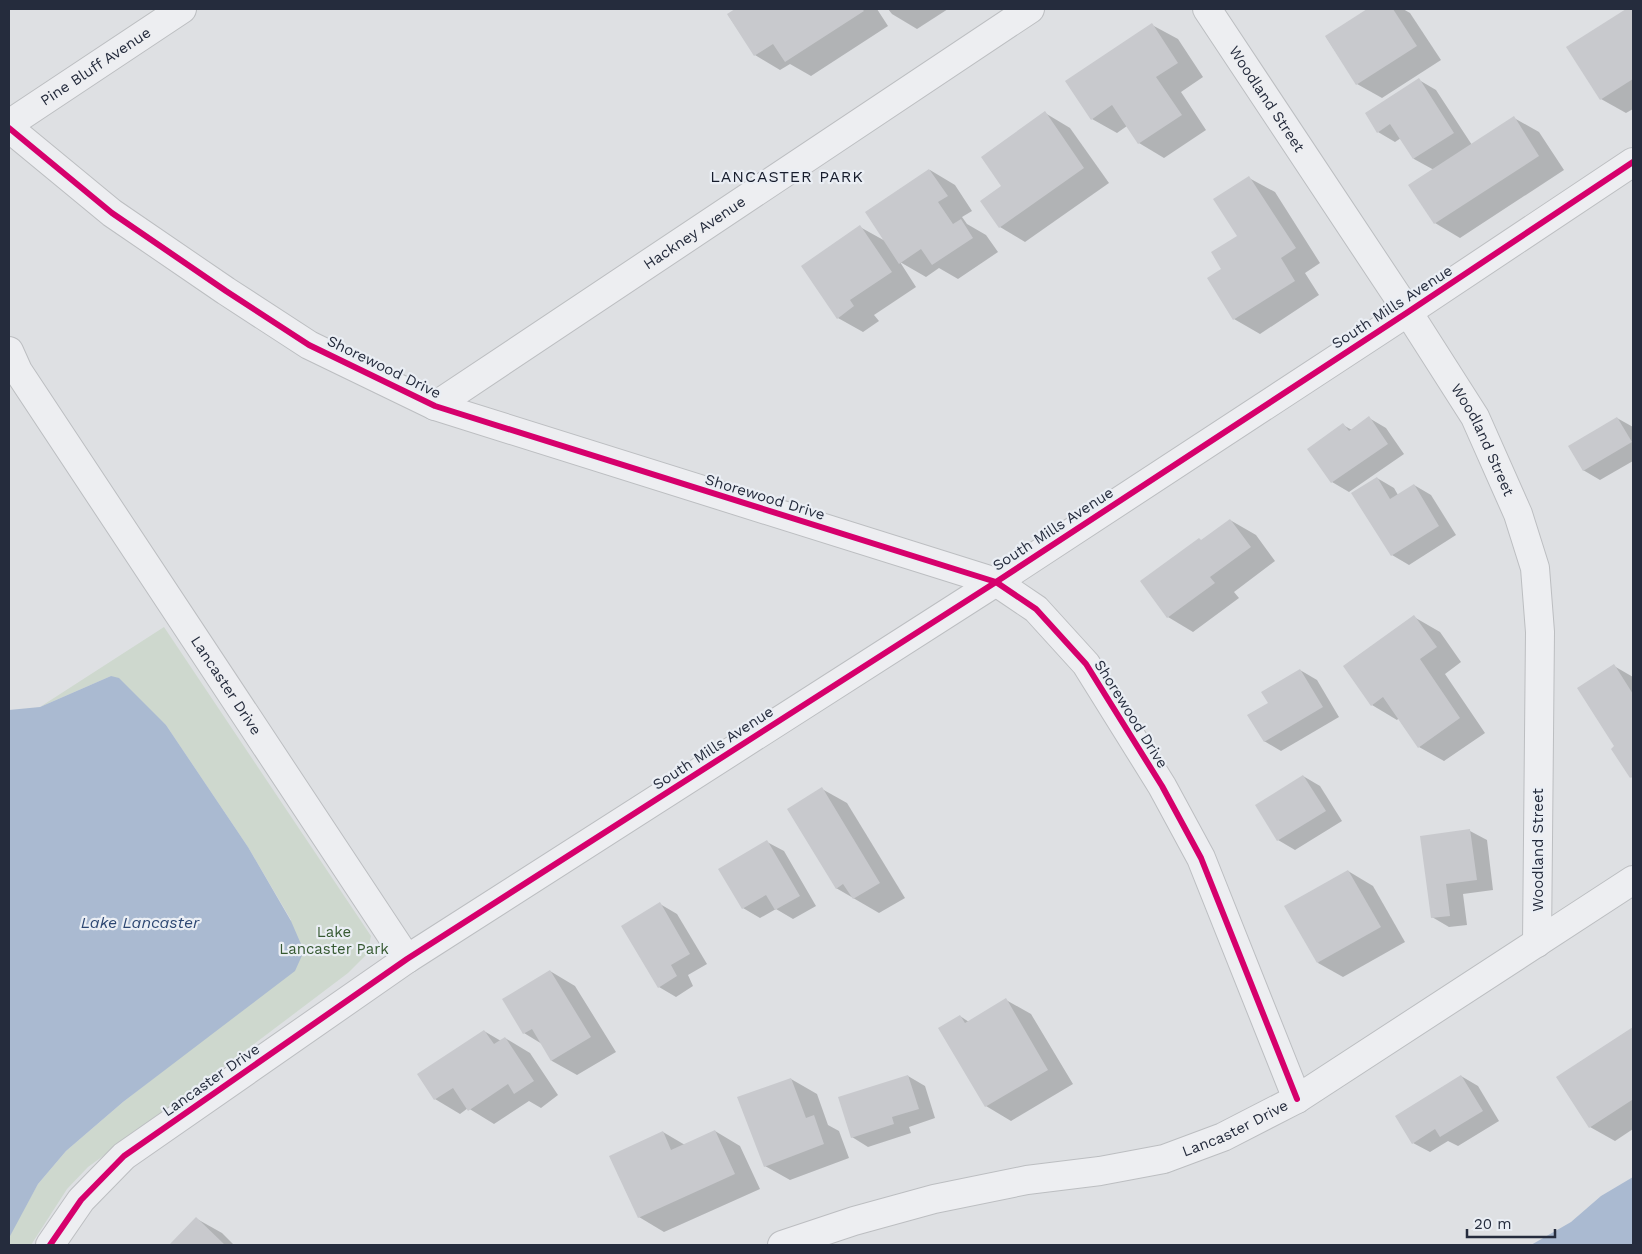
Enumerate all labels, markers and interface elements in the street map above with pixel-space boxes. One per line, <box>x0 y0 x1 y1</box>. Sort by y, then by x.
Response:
street label: Pine Bluff Avenue <box>37 23 154 110</box>
street label: Woodland Street <box>1225 43 1309 156</box>
district label: LANCASTER PARK <box>710 167 864 186</box>
street label: Hackney Avenue <box>640 192 749 273</box>
street label: South Mills Avenue <box>1328 261 1456 353</box>
street label: Shorewood Drive <box>324 332 444 402</box>
street label: Woodland Street <box>1447 380 1518 500</box>
street label: Shorewood Drive <box>703 470 827 524</box>
street label: South Mills Avenue <box>989 483 1117 575</box>
street label: Lancaster Drive <box>187 633 265 738</box>
street label: Shorewood Drive <box>1090 656 1172 772</box>
street label: South Mills Avenue <box>649 702 777 794</box>
street label: Woodland Street <box>1529 788 1547 912</box>
water label: Lake Lancaster <box>81 913 200 932</box>
park label: Lake Lancaster Park <box>279 923 389 958</box>
street label: Lancaster Drive <box>159 1040 263 1120</box>
street label: Lancaster Drive <box>1180 1096 1291 1160</box>
scale bar <box>1467 1206 1554 1238</box>
text: 20 m <box>1474 1215 1512 1233</box>

